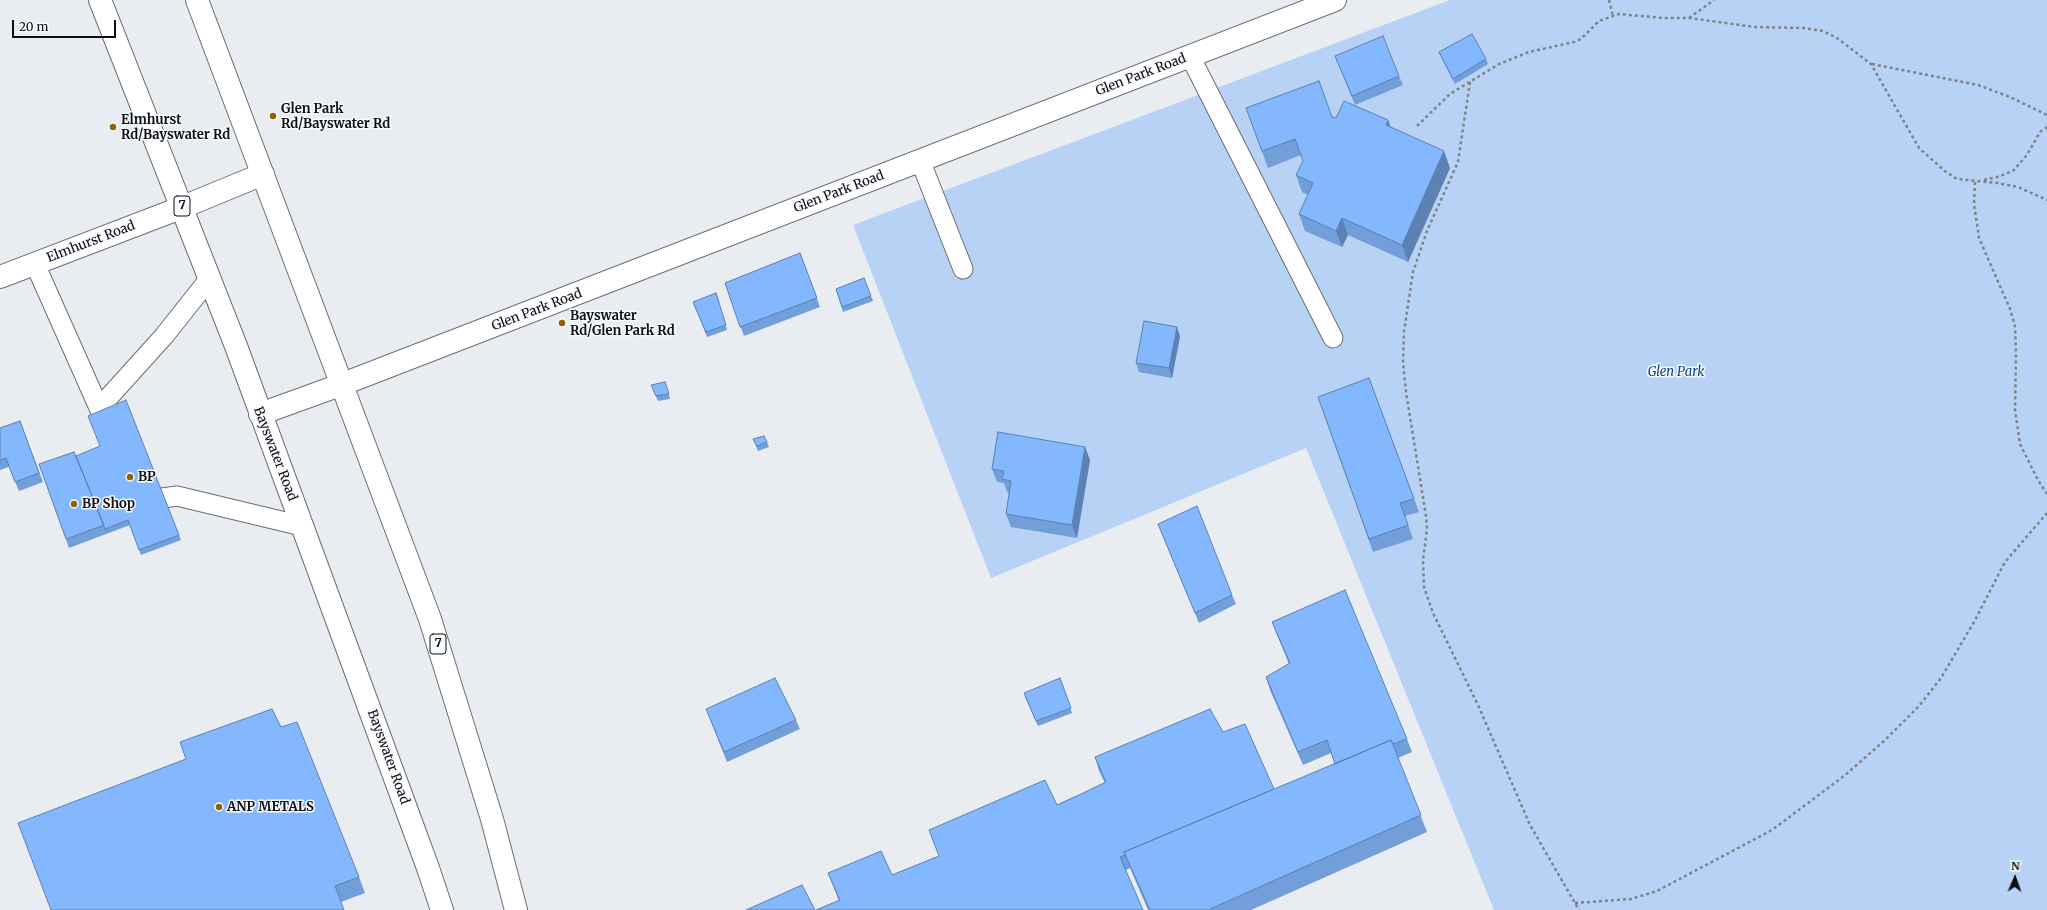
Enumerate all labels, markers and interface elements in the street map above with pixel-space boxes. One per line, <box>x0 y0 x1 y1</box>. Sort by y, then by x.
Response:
scale bar <box>14 12 118 38</box>
text: 20 m <box>19 19 48 34</box>
street label: Glen Park Road <box>1094 51 1188 99</box>
place label: Glen Park Rd/Bayswater Rd <box>281 101 390 132</box>
marker: Glen Park Rd/Bayswater Rd <box>268 111 278 121</box>
place label: Elmhurst Rd/Bayswater Rd <box>121 112 230 143</box>
marker: Elmhurst Rd/Bayswater Rd <box>108 122 118 132</box>
street label: Glen Park Road <box>792 168 886 216</box>
road number: 7 <box>174 196 190 216</box>
street label: Elmhurst Road <box>45 218 137 266</box>
street label: Glen Park Road <box>490 286 584 334</box>
place label: Bayswater Rd/Glen Park Rd <box>570 308 675 339</box>
marker: Bayswater Rd/Glen Park Rd <box>557 318 567 328</box>
park label: Glen Park <box>1648 364 1704 380</box>
street label: Bayswater Road <box>250 405 300 503</box>
place label: BP <box>138 469 156 485</box>
marker: BP <box>125 472 135 482</box>
place label: BP Shop <box>82 496 135 512</box>
marker: BP Shop <box>69 499 79 509</box>
road number: 7 <box>430 634 446 654</box>
street label: Bayswater Road <box>364 708 412 806</box>
place label: ANP METALS <box>227 799 314 815</box>
marker: ANP METALS <box>214 802 224 812</box>
north arrow <box>1995 858 2035 898</box>
text: N <box>2011 859 2020 873</box>

